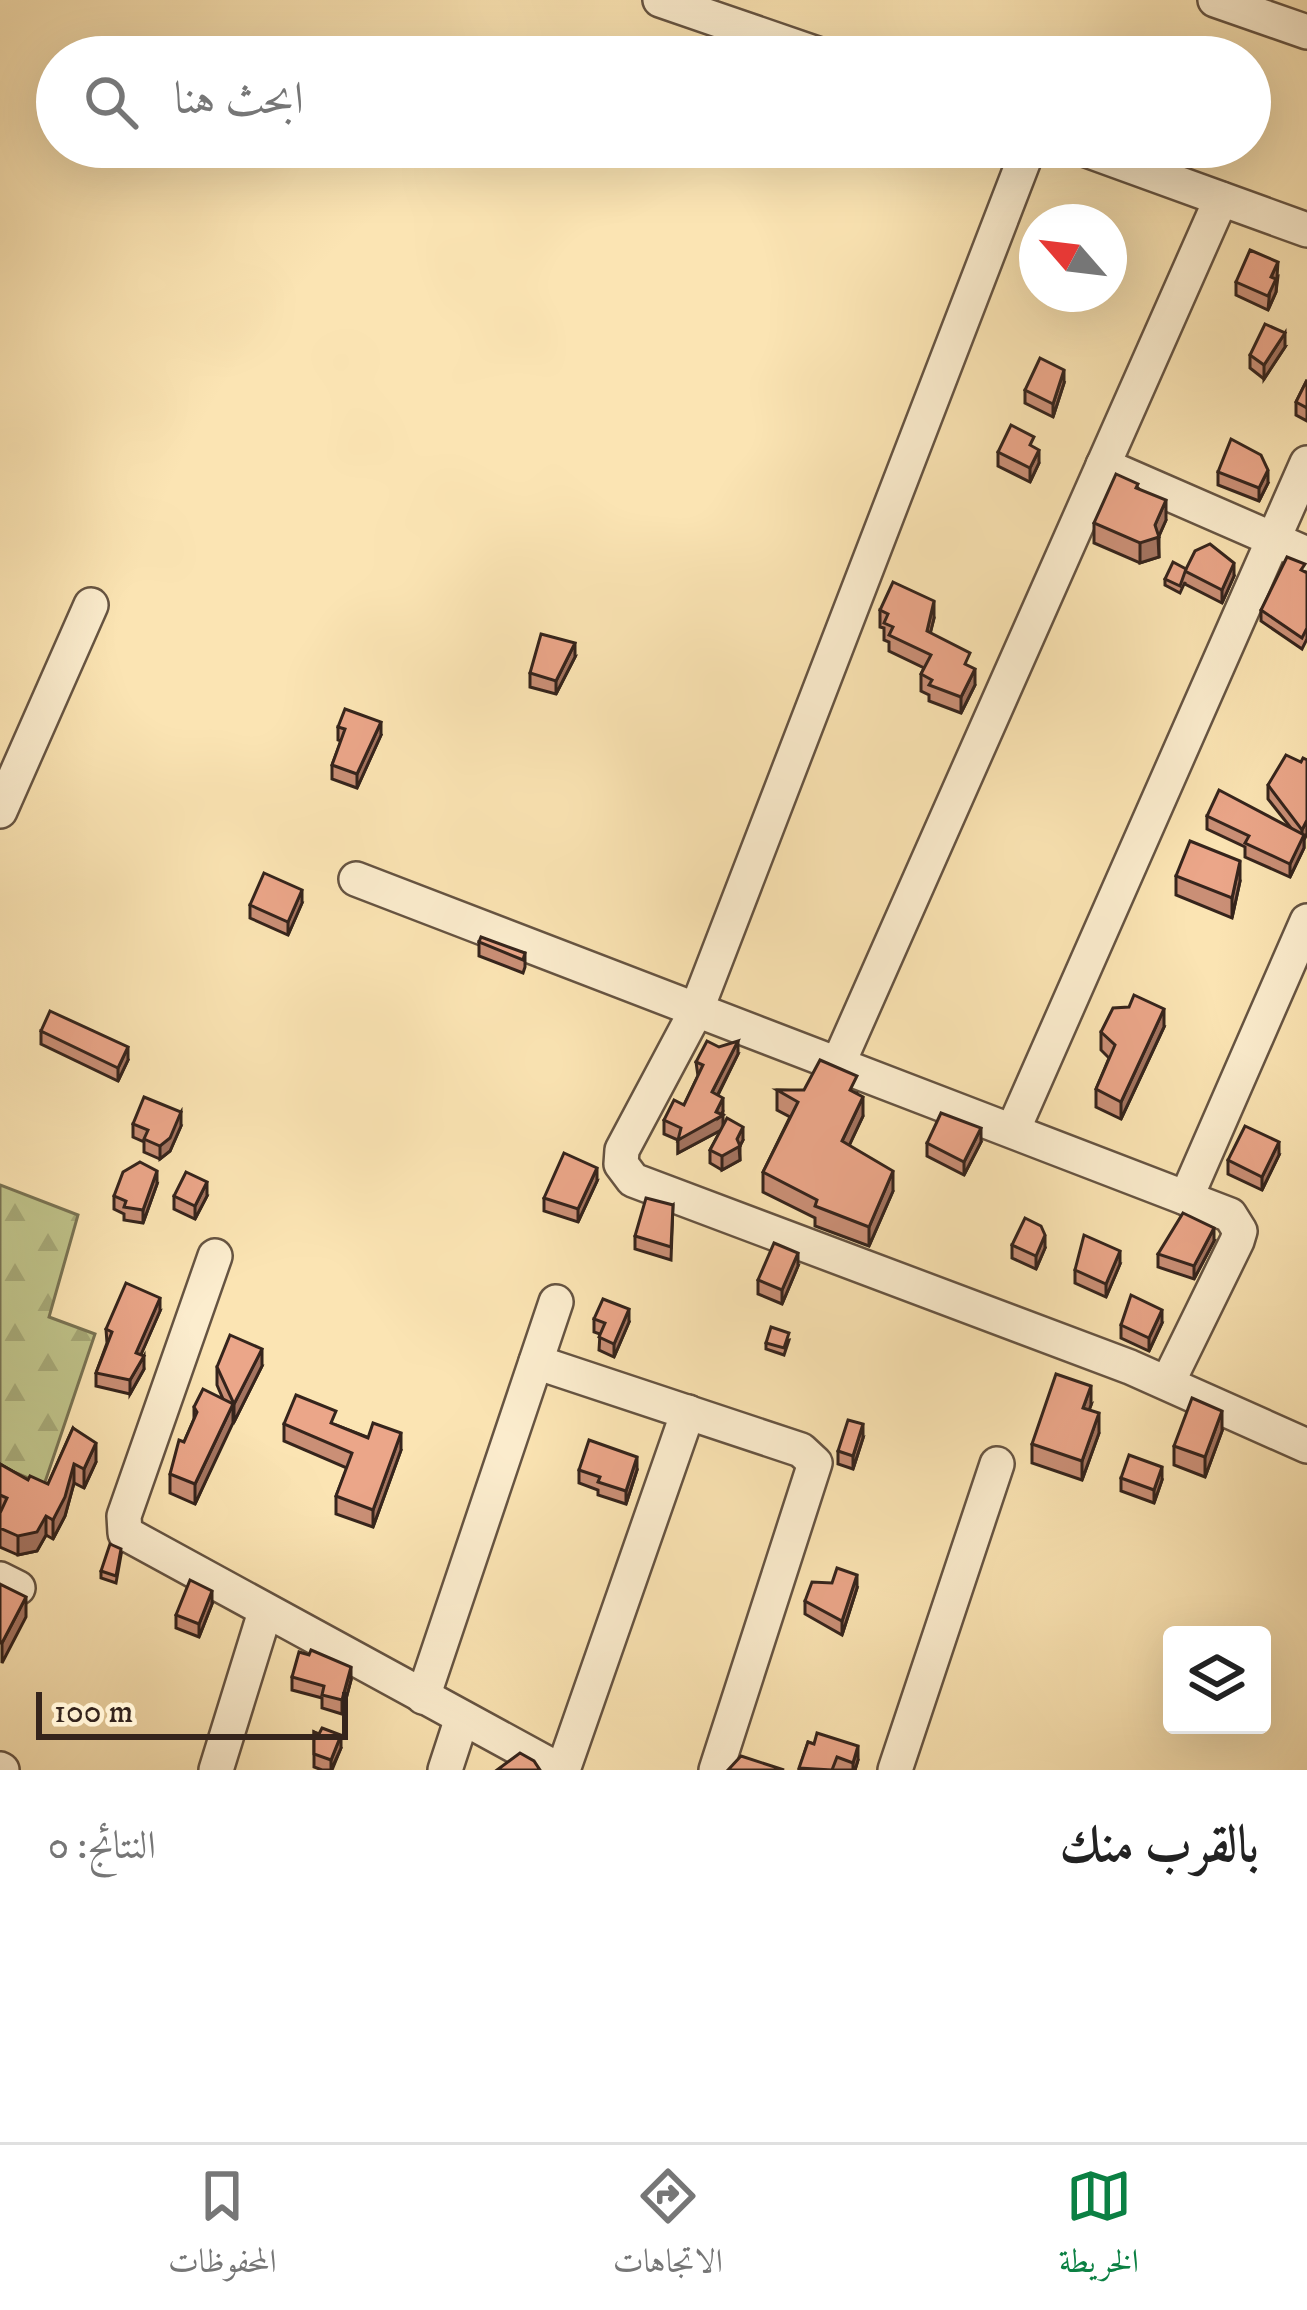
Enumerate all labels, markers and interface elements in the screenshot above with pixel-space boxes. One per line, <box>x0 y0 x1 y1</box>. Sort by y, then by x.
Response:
search box <box>36 36 1271 168</box>
icon: search <box>78 69 144 135</box>
text: ابحث هنا <box>174 72 304 128</box>
north arrow <box>1019 204 1127 312</box>
map controls <box>1163 1626 1271 1734</box>
button: layers <box>1163 1626 1271 1734</box>
scale bar <box>36 1686 348 1739</box>
text: 100 m <box>54 1692 133 1733</box>
text: بالقرب منك <box>1060 1814 1259 1878</box>
text: النتائج: 0 <box>48 1822 156 1871</box>
tab: المحفوظات <box>168 2163 277 2293</box>
tab: الاتجاهات <box>613 2163 723 2293</box>
tab: الخريطة <box>1059 2163 1139 2293</box>

